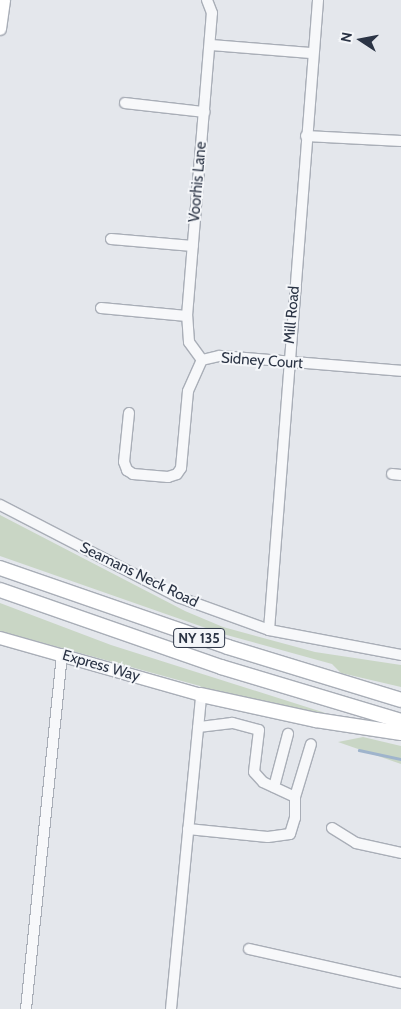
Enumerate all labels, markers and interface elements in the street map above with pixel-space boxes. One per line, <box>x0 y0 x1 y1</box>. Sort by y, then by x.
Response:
north arrow <box>336 15 386 65</box>
text: N <box>336 31 356 44</box>
street label: Voorhis Lane <box>185 141 211 223</box>
street label: Mill Road <box>280 285 304 345</box>
street label: Sidney Court <box>220 349 304 373</box>
street label: Seamans Neck Road <box>77 539 201 611</box>
road number: NY 135 <box>173 626 225 650</box>
street label: Express Way <box>60 646 142 686</box>

